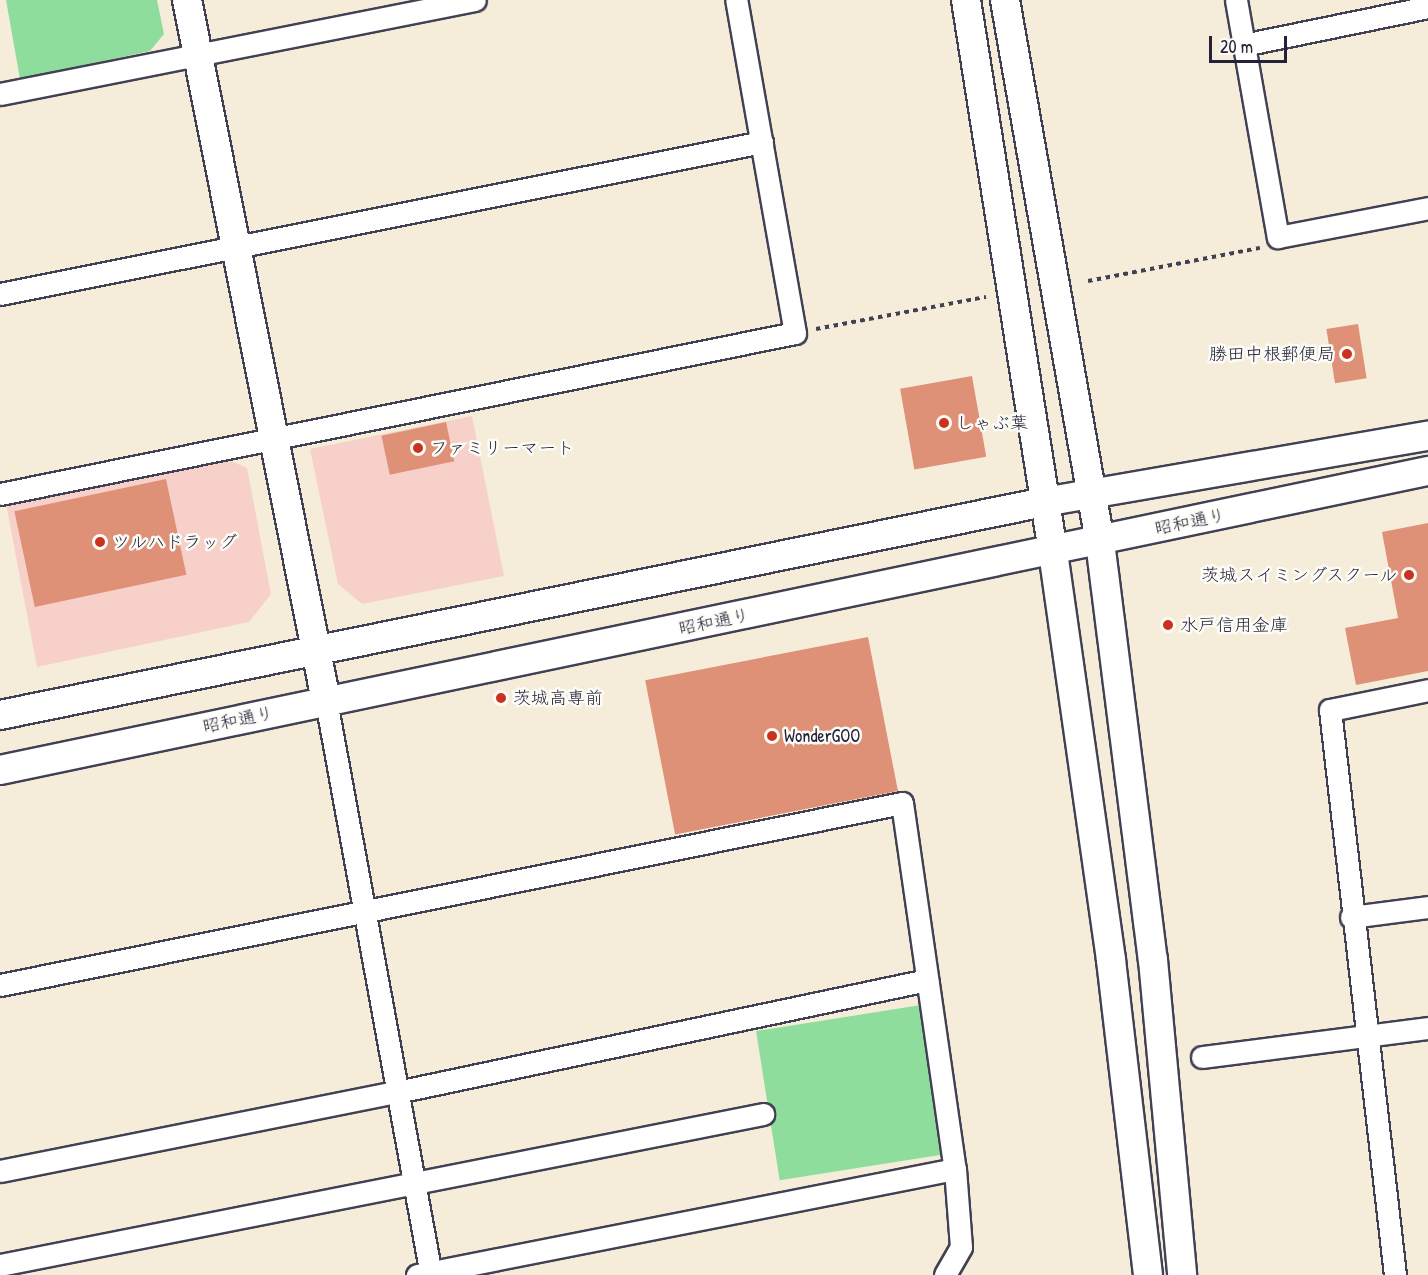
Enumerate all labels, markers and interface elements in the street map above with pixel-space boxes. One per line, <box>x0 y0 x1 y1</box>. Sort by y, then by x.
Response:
scale bar <box>1212 24 1290 62</box>
text: 20 m <box>1220 34 1253 59</box>
place label: 勝田中根郵便局 <box>1209 343 1335 365</box>
marker: 勝田中根郵便局 <box>1340 347 1354 361</box>
place label: しゃぶ葉 <box>956 412 1028 434</box>
marker: しゃぶ葉 <box>937 416 951 430</box>
place label: ファミリーマート <box>430 437 574 459</box>
marker: ファミリーマート <box>411 441 425 455</box>
street label: 昭和通り <box>1153 504 1227 540</box>
place label: ツルハドラッグ <box>112 531 238 553</box>
marker: ツルハドラッグ <box>93 535 107 549</box>
place label: 茨城スイミングスクール <box>1199 564 1397 586</box>
marker: 茨城スイミングスクール <box>1402 568 1416 582</box>
street label: 昭和通り <box>677 604 751 640</box>
place label: 水戸信用金庫 <box>1180 614 1288 636</box>
marker: 水戸信用金庫 <box>1161 618 1175 632</box>
place label: 茨城高専前 <box>513 687 603 709</box>
marker: 茨城高専前 <box>494 691 508 705</box>
street label: 昭和通り <box>201 702 275 738</box>
place label: WonderGOO <box>784 725 860 747</box>
marker: WonderGOO <box>765 729 779 743</box>

